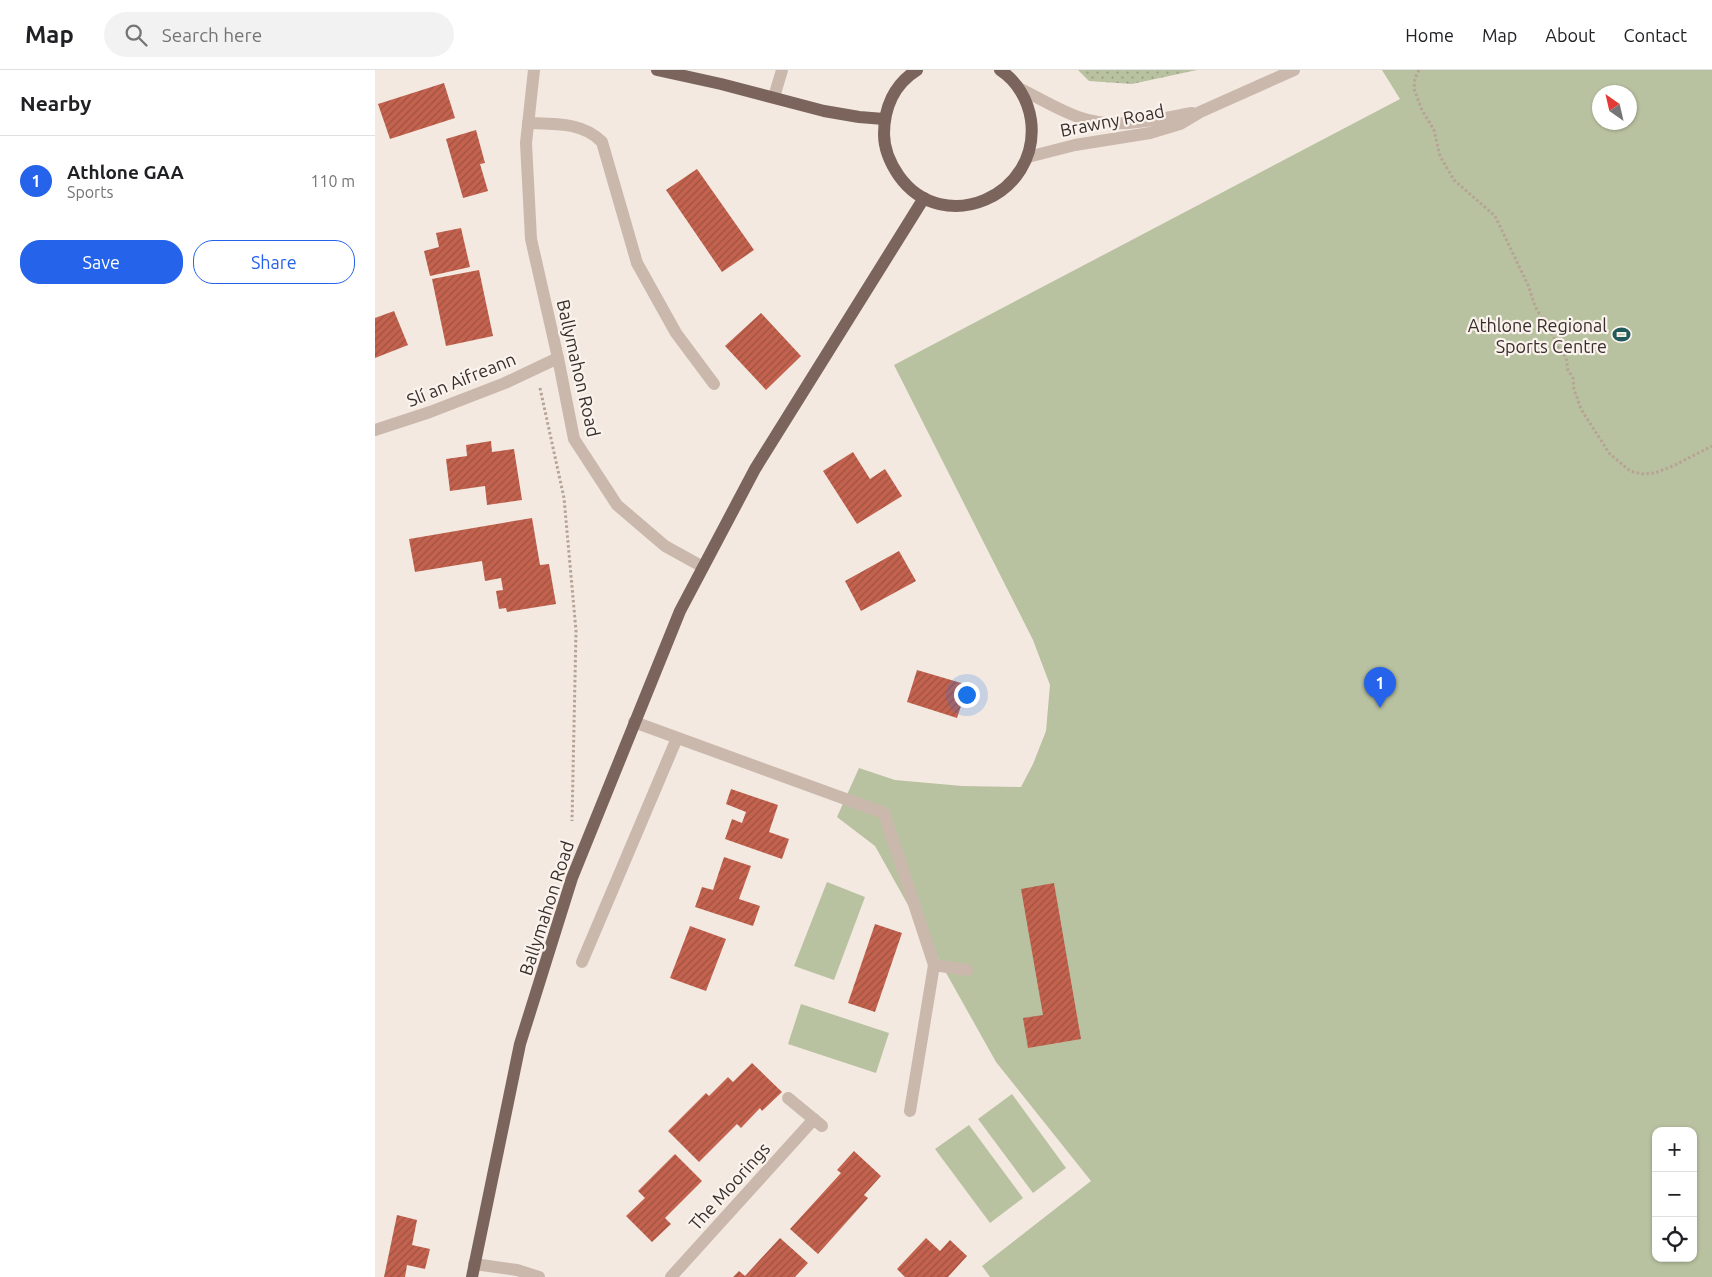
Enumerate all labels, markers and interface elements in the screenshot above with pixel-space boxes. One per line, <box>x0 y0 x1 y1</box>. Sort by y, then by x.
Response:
search box <box>104 12 454 57</box>
text: Map <box>25 21 74 48</box>
icon: search <box>122 21 150 49</box>
text: Search here <box>162 24 262 46</box>
text: Home <box>1405 25 1454 45</box>
text: Map <box>1482 25 1517 45</box>
text: About <box>1545 25 1595 45</box>
text: Contact <box>1623 25 1687 45</box>
north arrow <box>1592 85 1637 130</box>
text: Nearby <box>20 91 91 115</box>
street label: Brawny Road <box>1058 100 1166 140</box>
text: Athlone GAA <box>67 161 184 183</box>
text: 1 <box>31 172 41 190</box>
text: 110 m <box>310 172 355 190</box>
text: Sports <box>67 183 113 201</box>
button: Save <box>20 240 183 284</box>
button: Share <box>193 240 355 284</box>
street label: Ballymahon Road <box>553 297 605 439</box>
place label: Athlone Regional Sports Centre <box>1468 315 1607 356</box>
sports icon: Athlone Regional Sports Centre <box>1611 325 1631 345</box>
street label: Slí an Aifreann <box>404 348 518 410</box>
pin: 1 <box>1364 667 1396 708</box>
your location <box>954 682 980 708</box>
street label: Ballymahon Road <box>515 838 577 978</box>
map controls <box>1652 1127 1697 1262</box>
button: + <box>1652 1127 1697 1172</box>
street label: The Moorings <box>685 1138 774 1234</box>
button: − <box>1652 1172 1697 1217</box>
button: locate <box>1652 1217 1697 1262</box>

